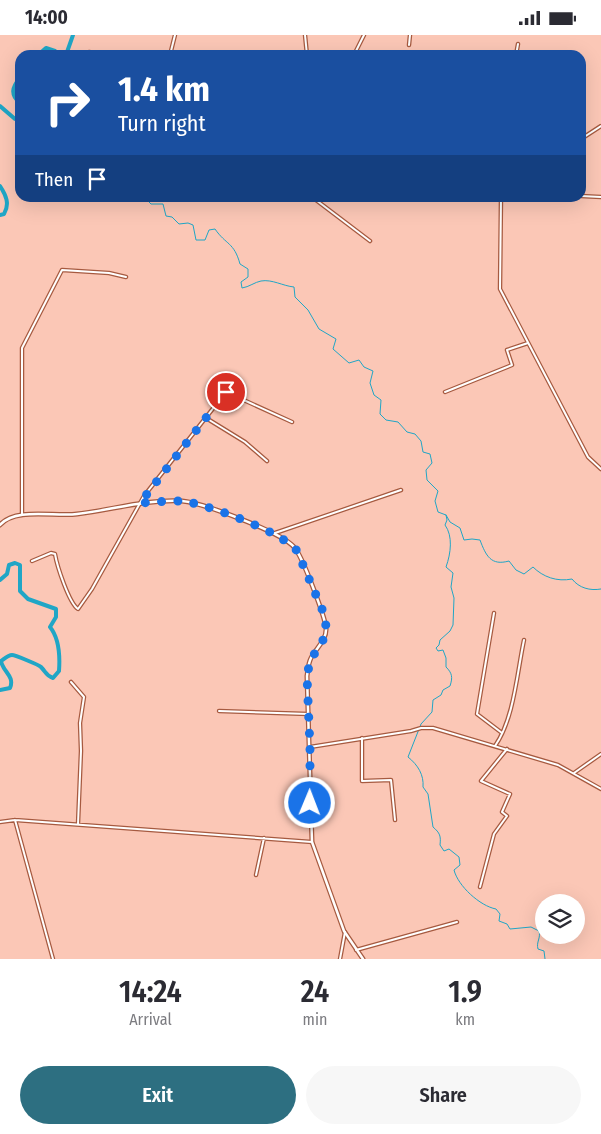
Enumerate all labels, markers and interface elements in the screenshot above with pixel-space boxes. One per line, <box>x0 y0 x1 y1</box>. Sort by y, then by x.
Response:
text: 14:00 <box>25 6 68 29</box>
text: 1.4 km <box>118 68 210 110</box>
icon: right <box>35 70 100 135</box>
text: Turn right <box>118 110 206 137</box>
icon: arrive <box>83 165 111 193</box>
text: Then <box>35 168 73 191</box>
pin <box>205 371 247 413</box>
icon: arrive <box>212 378 240 406</box>
position arrow <box>283 776 335 828</box>
map controls <box>535 894 585 944</box>
button: layers <box>535 894 585 944</box>
text: 14:24 <box>119 974 182 1010</box>
text: 24 <box>301 974 329 1010</box>
text: 1.9 <box>448 974 482 1010</box>
text: Arrival <box>129 1010 172 1029</box>
text: min <box>303 1010 327 1029</box>
text: km <box>455 1010 475 1029</box>
button: Exit <box>20 1066 296 1124</box>
button: Share <box>306 1066 581 1124</box>

